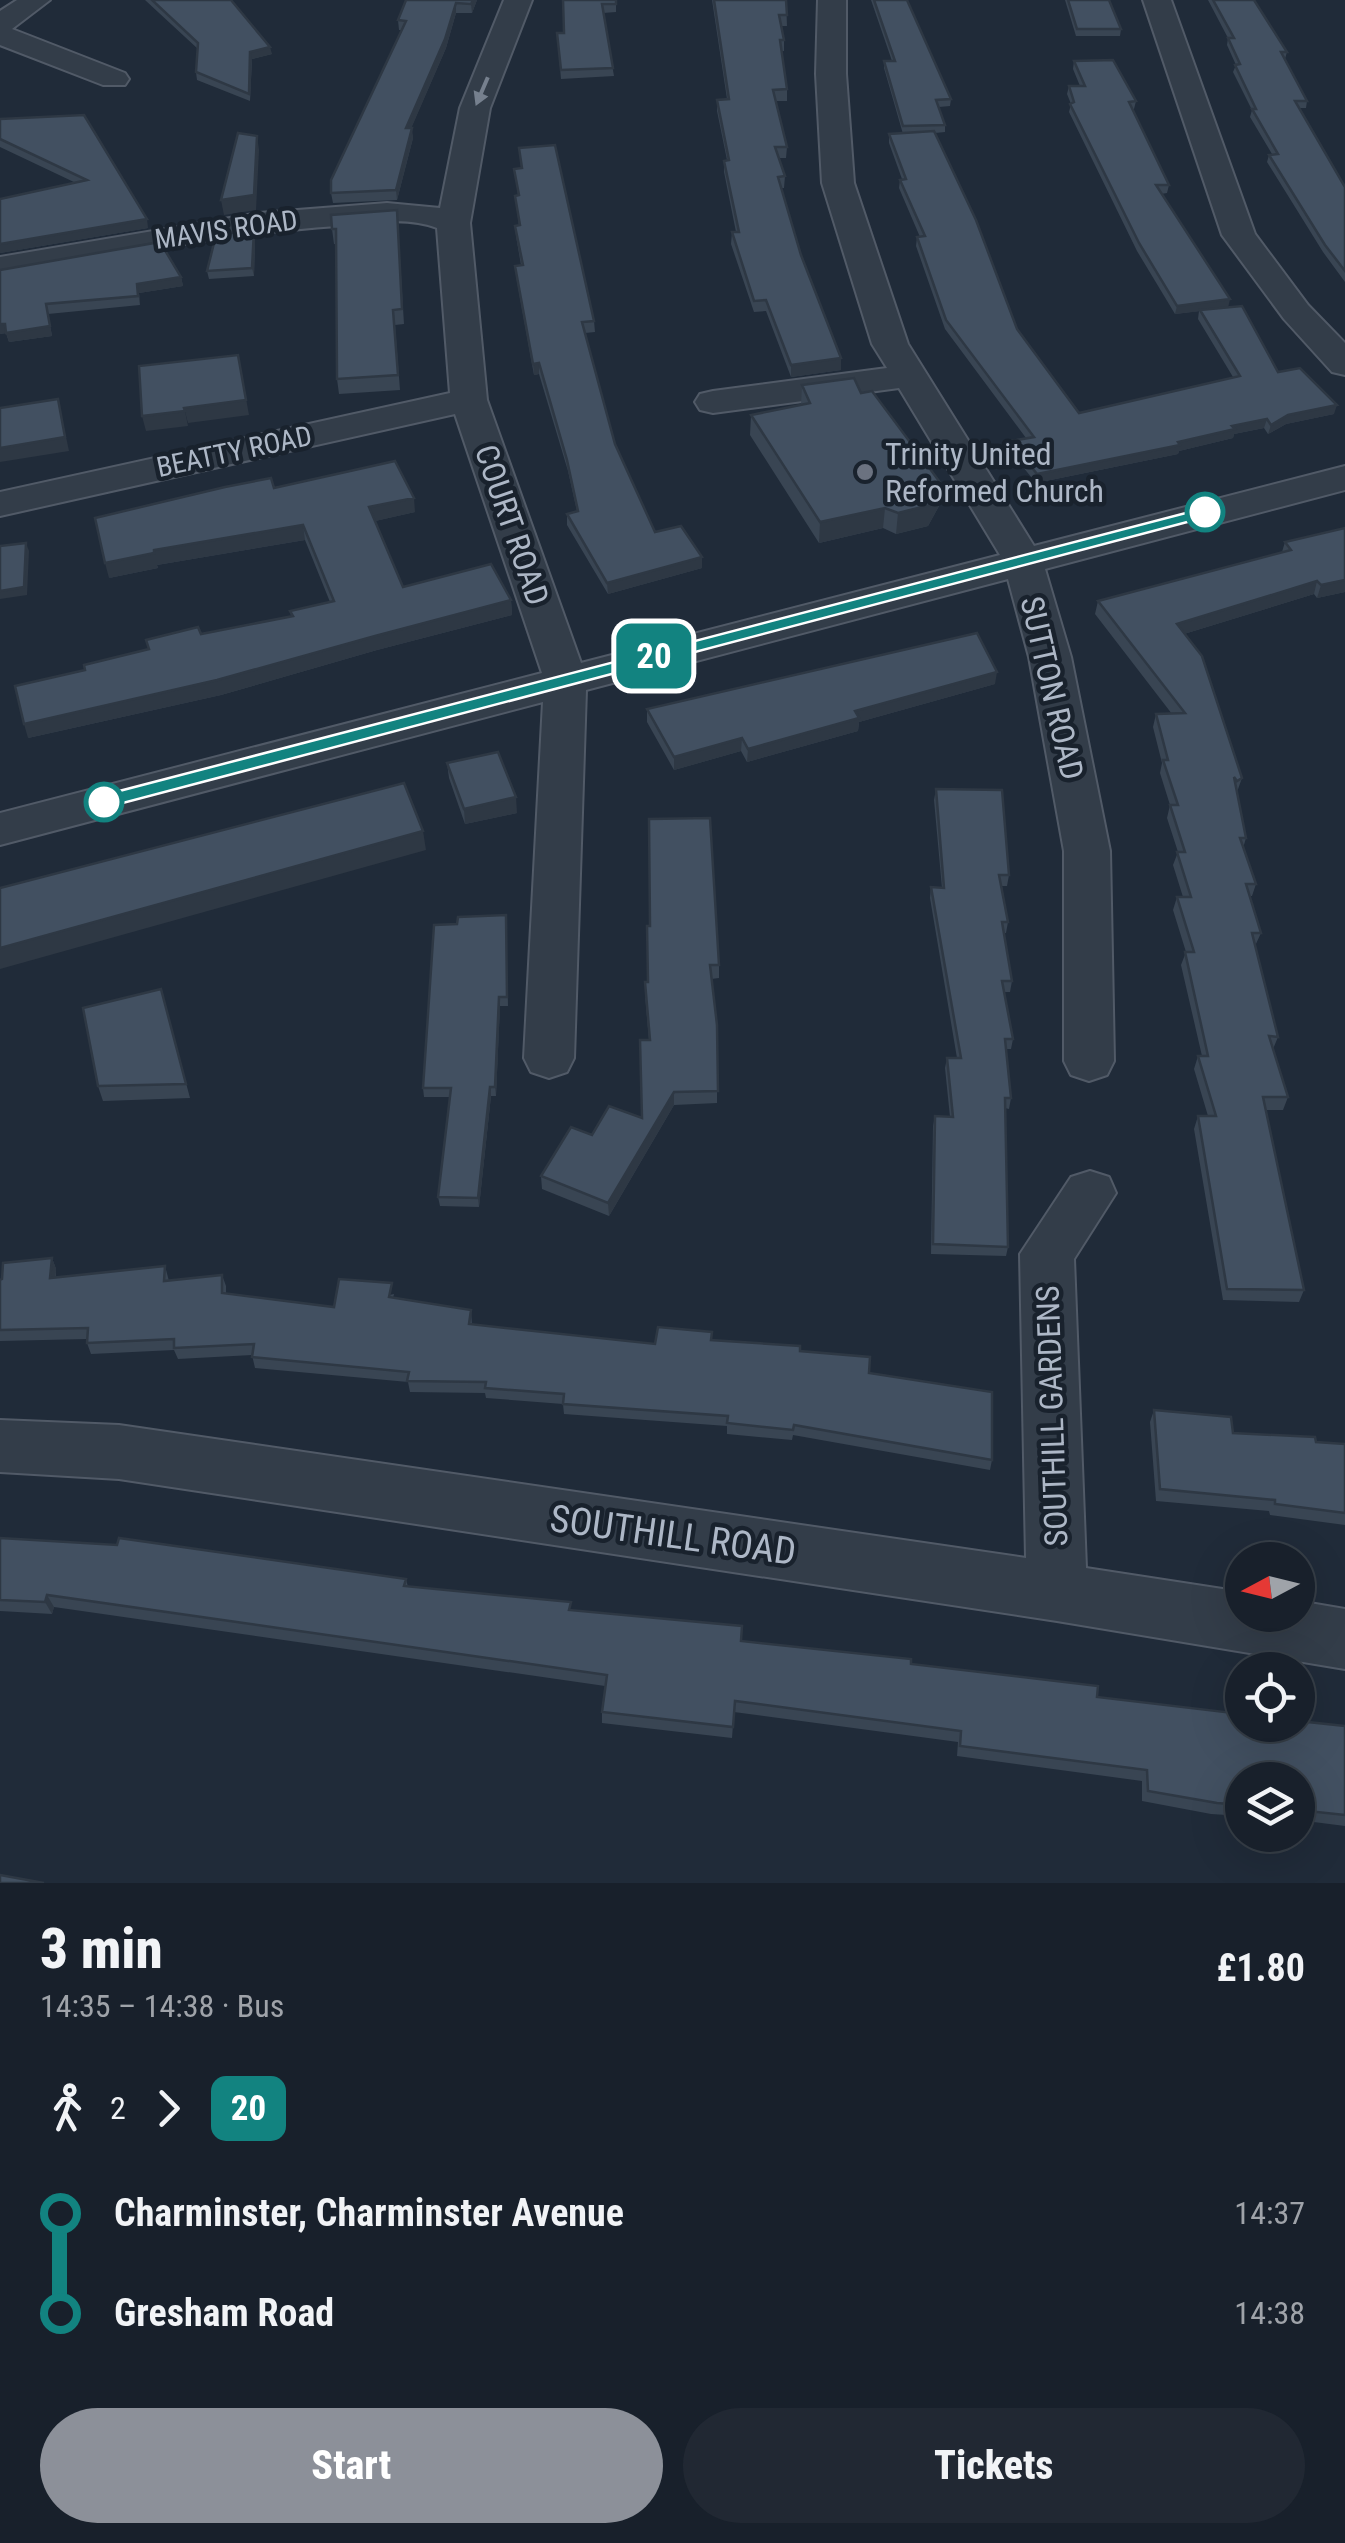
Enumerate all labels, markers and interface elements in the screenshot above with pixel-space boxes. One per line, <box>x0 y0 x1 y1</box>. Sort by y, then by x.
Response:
one-way arrow <box>474 76 490 105</box>
street label: MAVIS ROAD <box>153 203 299 256</box>
street label: BEATTY ROAD <box>153 419 315 484</box>
place label: Trinity United Reformed Church <box>885 435 1104 510</box>
street label: COURT ROAD <box>467 440 557 610</box>
marker: Trinity United Reformed Church <box>854 461 876 483</box>
unlabelled marker <box>1186 493 1224 531</box>
street label: SUTTON ROAD <box>1012 593 1092 783</box>
line badge: 20 <box>609 624 699 688</box>
text: 20 <box>636 636 672 677</box>
unlabelled marker <box>85 783 123 821</box>
street label: SOUTHILL GARDENS <box>1028 1285 1076 1547</box>
street label: SOUTHILL ROAD <box>547 1496 799 1574</box>
north arrow <box>1225 1542 1315 1632</box>
map controls <box>1225 1542 1315 1852</box>
button: locate <box>1225 1652 1315 1742</box>
button: layers <box>1225 1762 1315 1852</box>
text: 3 min <box>40 1917 163 1981</box>
text: £1.80 <box>1216 1946 1305 1990</box>
text: 14:35 – 14:38 · Bus <box>40 1987 284 2025</box>
icon: walk <box>40 2081 95 2136</box>
icon: forward <box>141 2081 196 2136</box>
text: 20 <box>231 2088 266 2129</box>
text: 2 <box>110 2089 126 2127</box>
text: Charminster, Charminster Avenue <box>114 2191 624 2235</box>
text: 14:37 <box>1234 2194 1305 2232</box>
text: Gresham Road <box>114 2291 334 2335</box>
text: 14:38 <box>1234 2294 1305 2332</box>
button: Start <box>40 2408 663 2523</box>
button: Tickets <box>683 2408 1305 2523</box>

